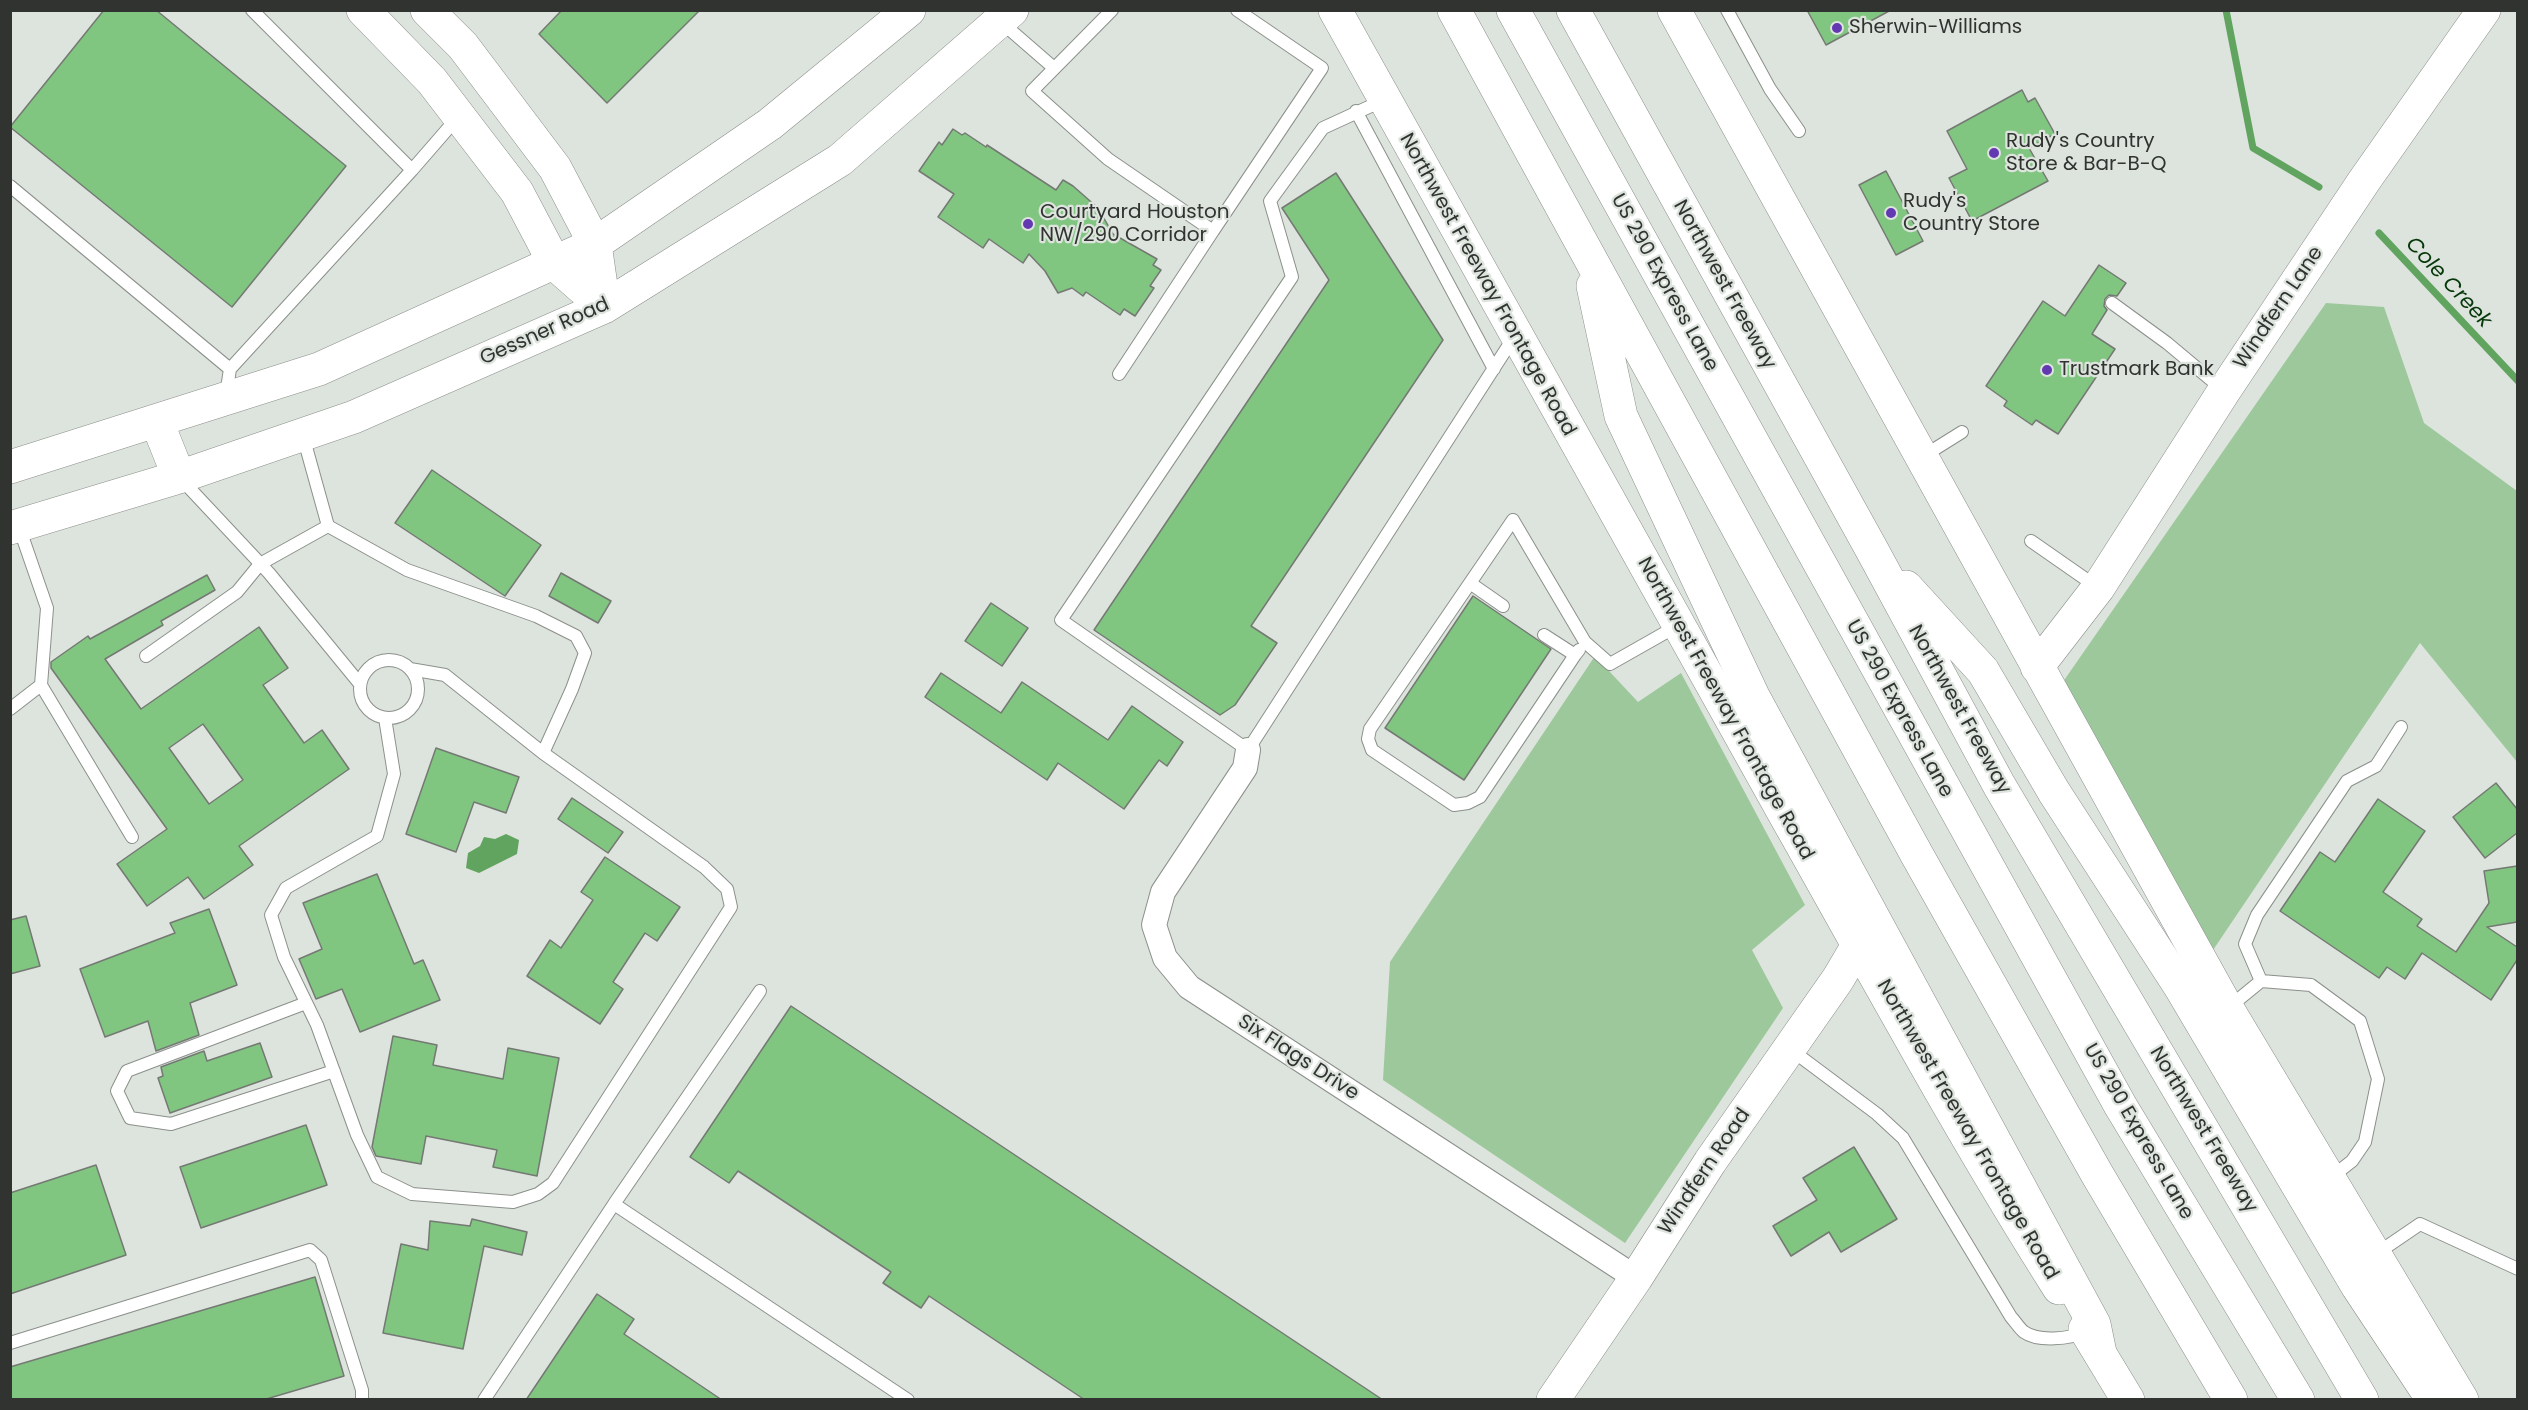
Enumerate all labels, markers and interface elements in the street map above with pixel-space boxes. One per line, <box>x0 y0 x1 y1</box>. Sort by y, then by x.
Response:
place label: Sherwin-Williams <box>1849 16 2022 40</box>
marker: Sherwin-Williams <box>1830 21 1844 35</box>
street label: Northwest Freeway Frontage Road <box>1394 129 1580 441</box>
place label: Rudy's Country Store & Bar-B-Q <box>2006 130 2166 177</box>
marker: Rudy's Country Store & Bar-B-Q <box>1987 146 2001 160</box>
street label: US 290 Express Lane <box>1605 190 1723 376</box>
place label: Rudy's Country Store <box>1903 190 2040 237</box>
street label: Northwest Freeway <box>1668 196 1780 374</box>
place label: Courtyard Houston NW/290 Corridor <box>1040 201 1230 248</box>
marker: Rudy's Country Store <box>1884 206 1898 220</box>
marker: Courtyard Houston NW/290 Corridor <box>1021 217 1035 231</box>
water label: Cole Creek <box>2400 232 2496 334</box>
street label: Windfern Lane <box>2229 242 2329 374</box>
street label: Gessner Road <box>477 293 613 371</box>
place label: Trustmark Bank <box>2059 358 2214 382</box>
marker: Trustmark Bank <box>2040 363 2054 377</box>
street label: Northwest Freeway Frontage Road <box>1632 553 1818 865</box>
street label: US 290 Express Lane <box>1840 616 1958 802</box>
street label: Northwest Freeway <box>1903 621 2015 799</box>
street label: Northwest Freeway Frontage Road <box>1871 976 2063 1284</box>
street label: Six Flags Drive <box>1233 1010 1363 1106</box>
street label: US 290 Express Lane <box>2078 1040 2198 1224</box>
street label: Northwest Freeway <box>2144 1042 2262 1218</box>
street label: Windfern Road <box>1654 1104 1756 1240</box>

